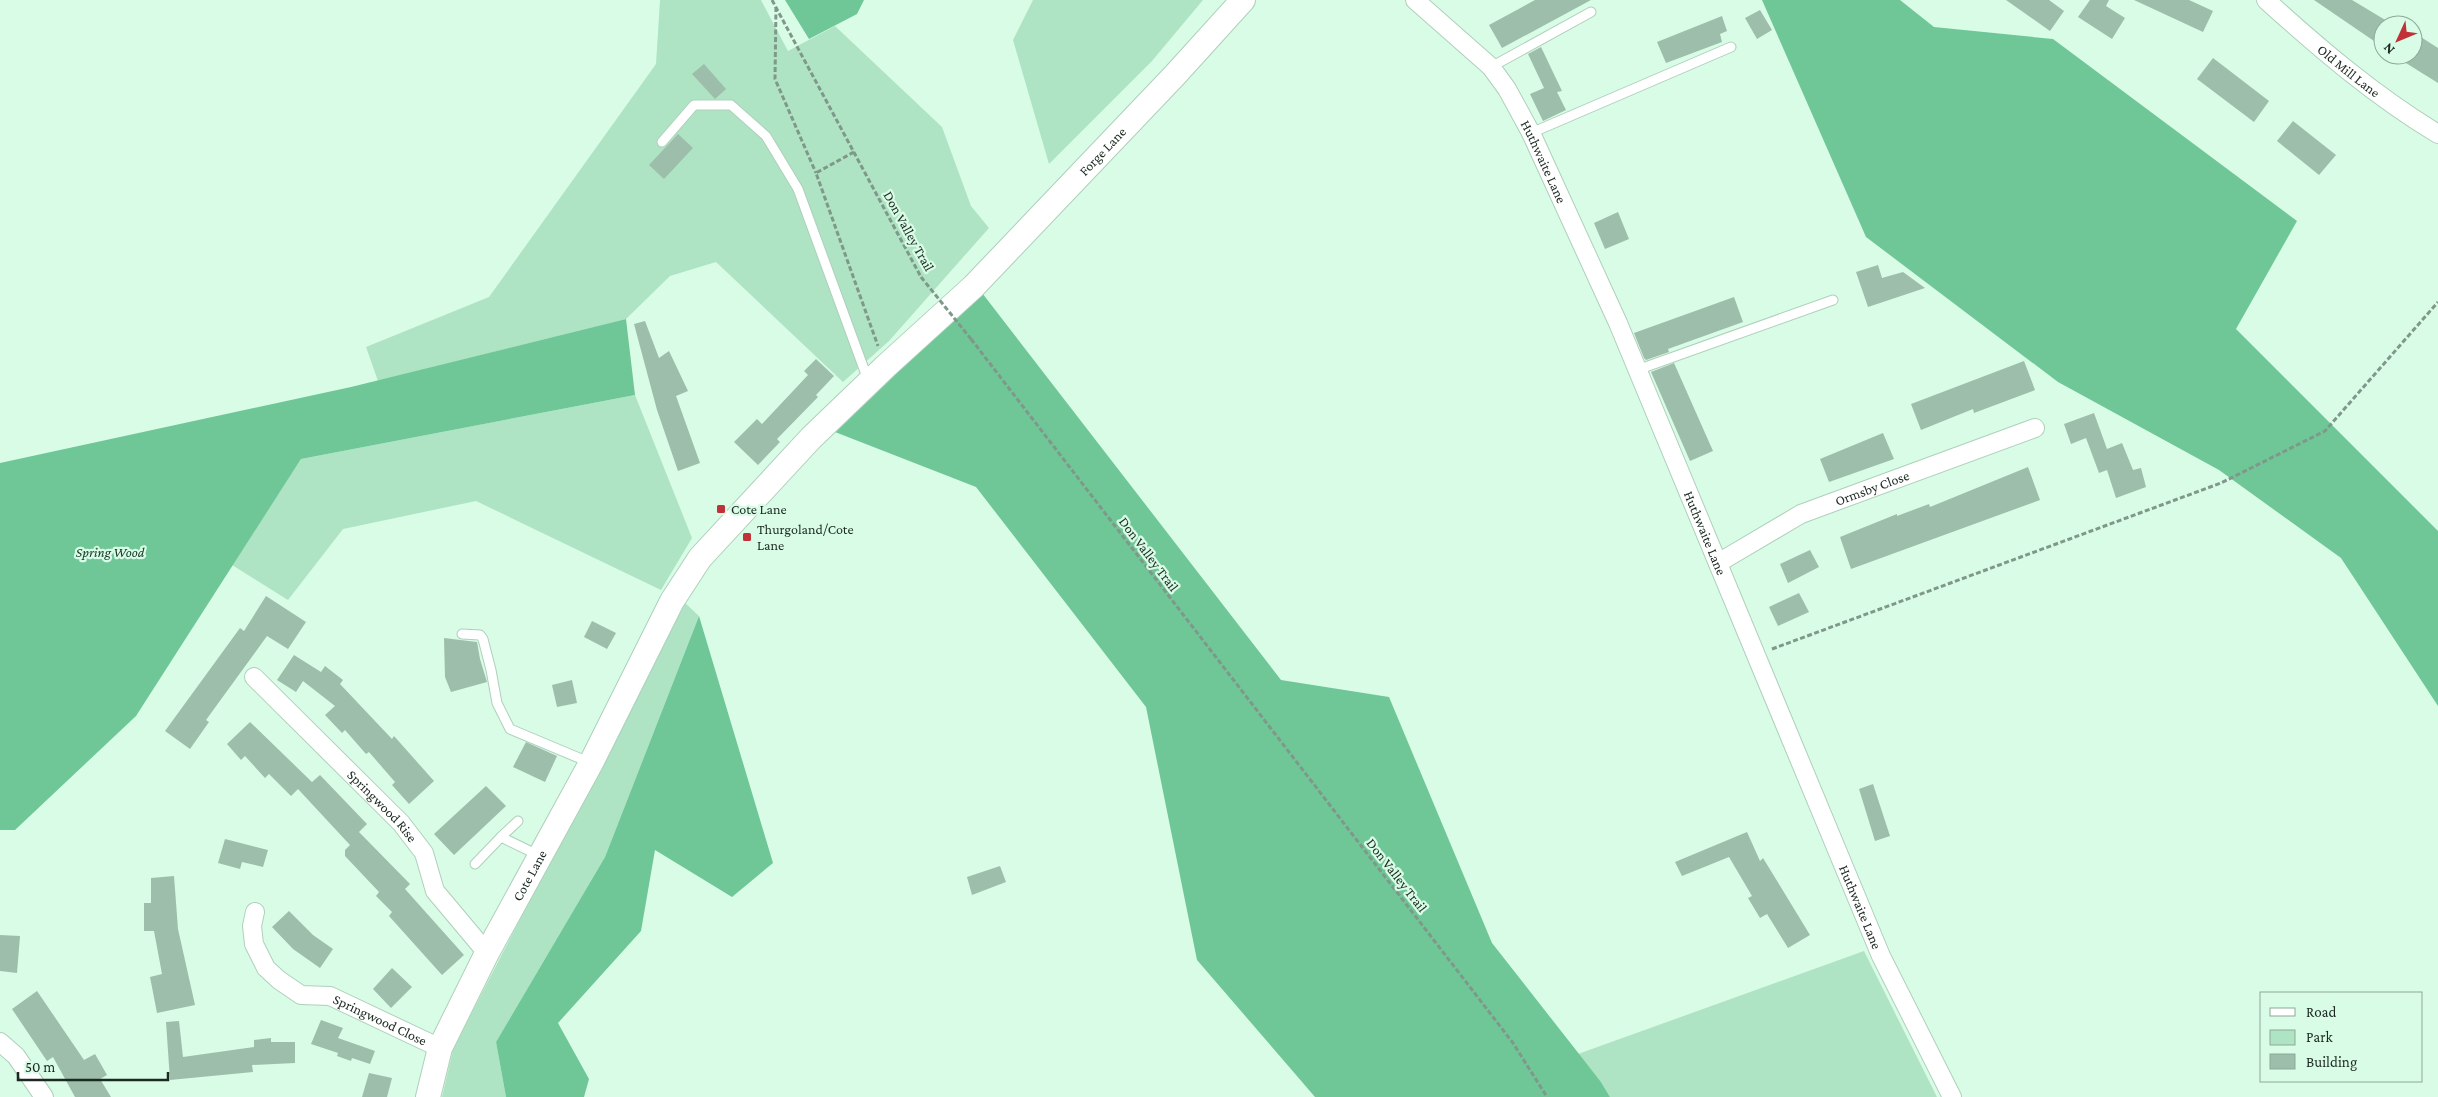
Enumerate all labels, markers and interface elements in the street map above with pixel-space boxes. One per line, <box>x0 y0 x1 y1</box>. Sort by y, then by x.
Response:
north arrow <box>2373 15 2423 65</box>
text: N <box>2379 40 2398 58</box>
street label: Old Mill Lane <box>2314 41 2383 101</box>
street label: Huthwaite Lane <box>1518 117 1570 206</box>
street label: Forge Lane <box>1076 124 1129 179</box>
street label: Don Valley Trail <box>880 188 938 274</box>
street label: Ormsby Close <box>1833 467 1911 509</box>
street label: Huthwaite Lane <box>1681 489 1730 577</box>
place label: Cote Lane <box>731 501 787 517</box>
marker: Cote Lane <box>715 503 727 515</box>
street label: Don Valley Trail <box>1116 514 1182 595</box>
place label: Thurgoland/Cote Lane <box>757 521 854 553</box>
marker: Thurgoland/Cote Lane <box>741 531 753 543</box>
park label: Spring Wood <box>76 544 145 560</box>
street label: Springwood Rise <box>344 766 421 845</box>
street label: Don Valley Trail <box>1363 835 1431 915</box>
street label: Cote Lane <box>509 847 550 904</box>
street label: Huthwaite Lane <box>1836 863 1885 951</box>
street label: Springwood Close <box>331 991 429 1049</box>
legend <box>2260 992 2423 1082</box>
text: Road <box>2306 1004 2337 1020</box>
text: Park <box>2306 1029 2333 1045</box>
scale bar <box>18 1050 168 1082</box>
text: Building <box>2306 1054 2357 1071</box>
text: 50 m <box>25 1059 55 1075</box>

